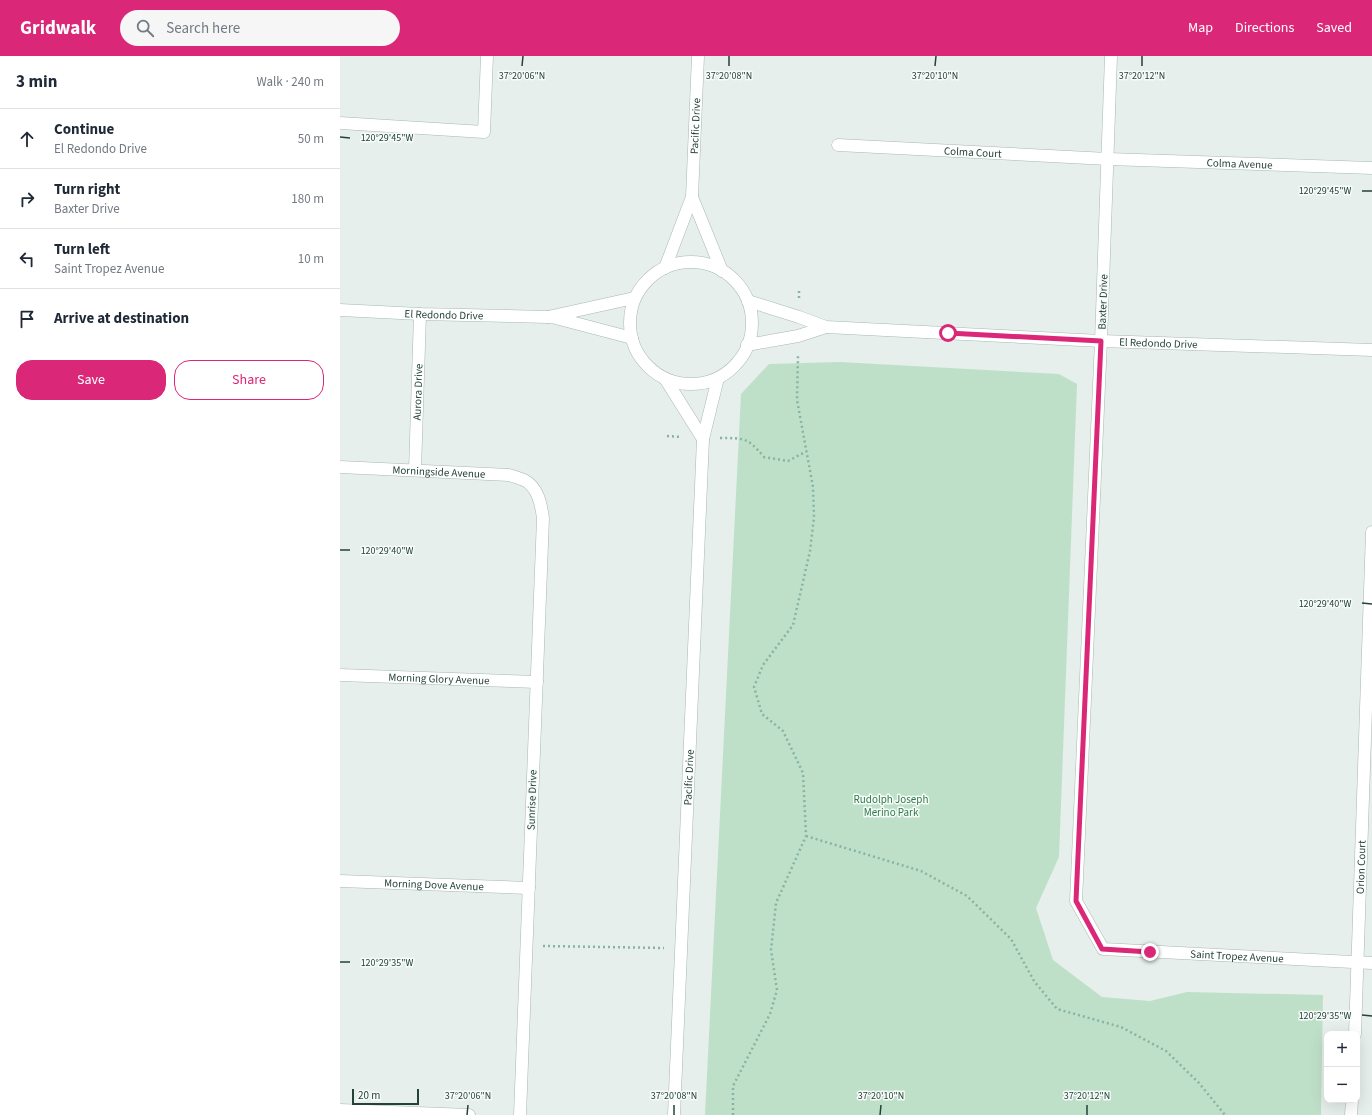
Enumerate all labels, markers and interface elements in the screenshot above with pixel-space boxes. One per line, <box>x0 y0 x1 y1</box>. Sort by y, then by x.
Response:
search box <box>120 10 400 46</box>
text: Gridwalk <box>20 15 96 42</box>
icon: search <box>134 17 156 39</box>
text: Search here <box>166 18 240 39</box>
text: Map <box>1188 18 1213 38</box>
text: Directions <box>1235 18 1294 38</box>
text: Saved <box>1316 18 1352 38</box>
text: 37°20'06"N <box>499 69 545 83</box>
text: 37°20'08"N <box>706 69 752 83</box>
text: 37°20'10"N <box>912 69 958 83</box>
text: 37°20'12"N <box>1119 69 1165 83</box>
text: 3 min <box>16 70 57 94</box>
text: Walk · 240 m <box>256 73 324 91</box>
street label: Pacific Drive <box>686 97 704 154</box>
text: Continue <box>54 119 114 140</box>
icon: ahead <box>16 128 38 150</box>
text: 50 m <box>298 130 324 148</box>
text: 120°29'45"W <box>361 131 413 145</box>
text: El Redondo Drive <box>54 140 147 158</box>
street label: Colma Court <box>944 143 1002 161</box>
street label: Colma Avenue <box>1206 155 1273 172</box>
text: Turn right <box>54 179 120 200</box>
text: 120°29'45"W <box>1299 184 1351 198</box>
icon: right <box>16 188 38 210</box>
text: 180 m <box>291 190 324 208</box>
text: Baxter Drive <box>54 200 120 218</box>
text: Turn left <box>54 239 110 260</box>
icon: left <box>16 248 38 270</box>
text: 10 m <box>298 250 324 268</box>
text: Saint Tropez Avenue <box>54 260 164 278</box>
street label: Baxter Drive <box>1095 273 1111 330</box>
street label: El Redondo Drive <box>404 306 484 323</box>
icon: arrive <box>16 308 38 330</box>
text: Arrive at destination <box>54 308 189 329</box>
route start <box>939 324 957 342</box>
street label: El Redondo Drive <box>1119 334 1198 352</box>
button: Save <box>16 360 166 400</box>
button: Share <box>174 360 324 400</box>
street label: Aurora Drive <box>409 363 426 421</box>
street label: Morningside Avenue <box>392 462 486 481</box>
text: 120°29'40"W <box>361 544 413 558</box>
text: 120°29'40"W <box>1299 597 1351 611</box>
street label: Morning Glory Avenue <box>388 669 490 688</box>
street label: Pacific Drive <box>680 748 697 806</box>
street label: Sunrise Drive <box>523 769 541 831</box>
park label: Rudolph Joseph Merino Park <box>854 792 928 820</box>
street label: Orion Court <box>1352 840 1369 894</box>
street label: Morning Dove Avenue <box>384 875 485 894</box>
route end <box>1141 943 1159 961</box>
street label: Saint Tropez Avenue <box>1190 946 1285 966</box>
text: 120°29'35"W <box>361 956 413 970</box>
text: 120°29'35"W <box>1299 1009 1351 1023</box>
map controls <box>1324 1031 1360 1103</box>
button: + <box>1324 1031 1360 1067</box>
button: − <box>1324 1067 1360 1103</box>
scale bar <box>352 1087 419 1106</box>
text: 20 m <box>358 1088 380 1103</box>
text: 37°20'06"N <box>445 1089 491 1103</box>
text: 37°20'08"N <box>651 1089 697 1103</box>
text: 37°20'10"N <box>858 1089 904 1103</box>
text: 37°20'12"N <box>1064 1089 1110 1103</box>

